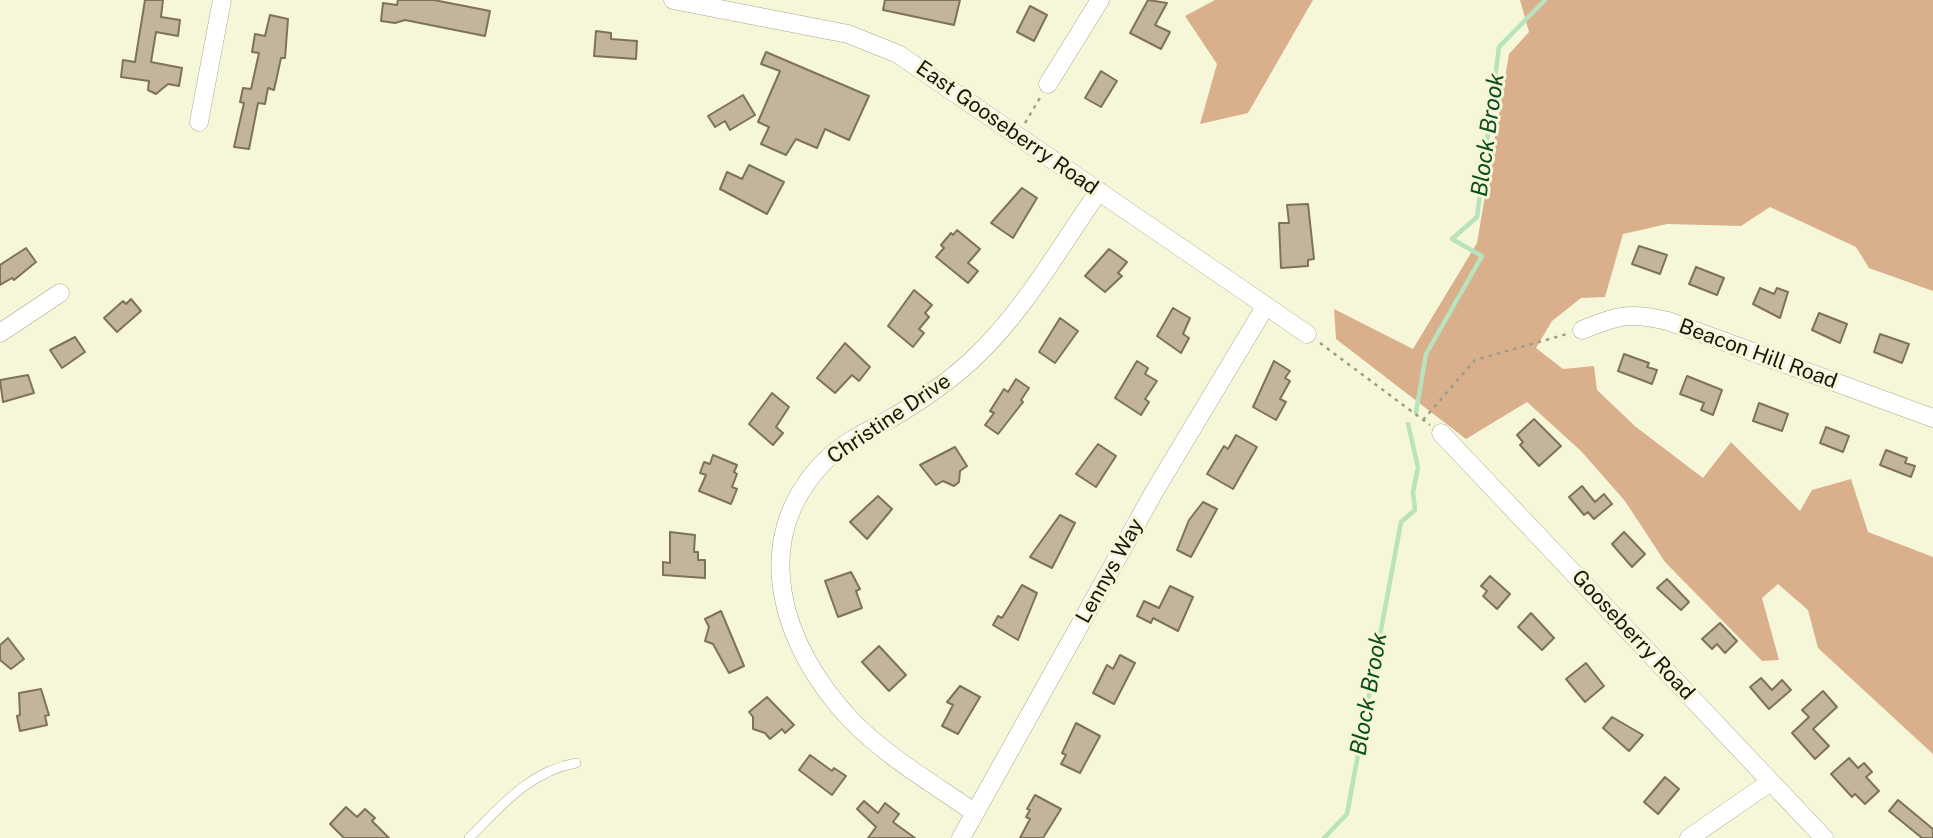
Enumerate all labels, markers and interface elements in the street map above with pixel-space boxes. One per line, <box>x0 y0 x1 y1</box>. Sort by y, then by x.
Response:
street label: East Gooseberry Road <box>911 55 1103 201</box>
water label: Block Brook <box>1466 72 1510 198</box>
street label: Beacon Hill Road <box>1675 314 1841 394</box>
street label: Christine Drive <box>823 369 955 469</box>
street label: Lennys Way <box>1071 514 1149 628</box>
street label: Gooseberry Road <box>1566 565 1700 705</box>
water label: Block Brook <box>1345 630 1393 758</box>

